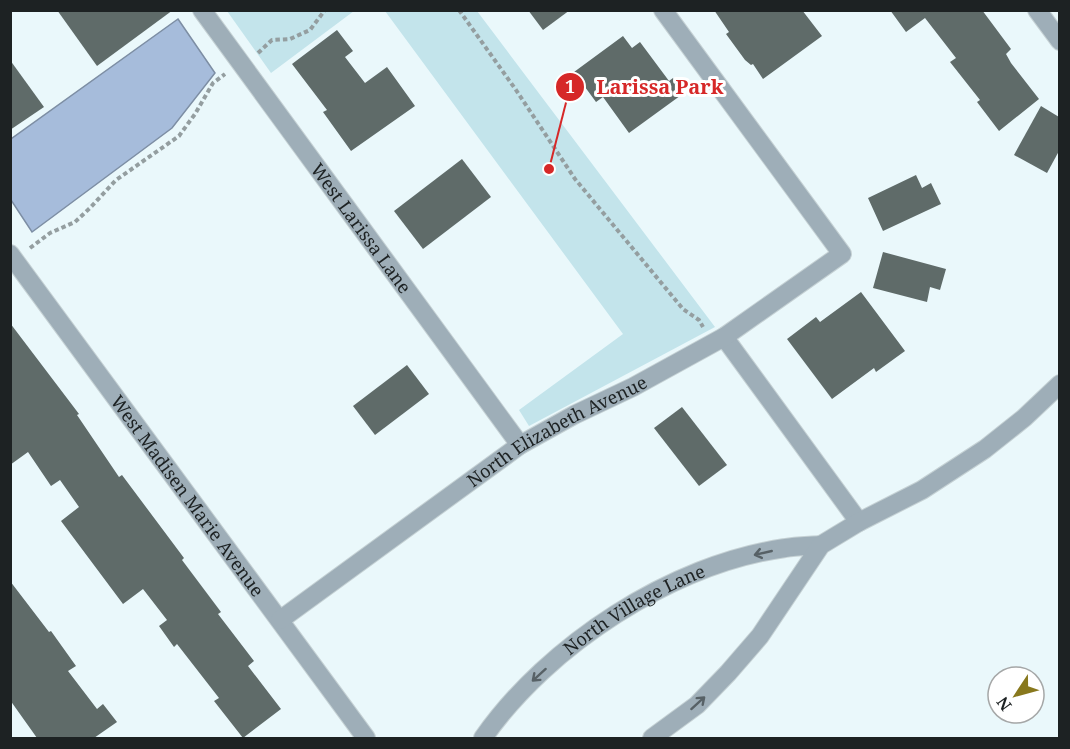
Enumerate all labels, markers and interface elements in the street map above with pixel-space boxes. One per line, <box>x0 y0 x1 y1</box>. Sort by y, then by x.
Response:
callout: Larissa Park <box>555 68 736 106</box>
text: Larissa Park <box>597 73 724 100</box>
text: 1 <box>565 74 575 98</box>
street label: West Larissa Lane <box>306 158 417 298</box>
street label: North Elizabeth Avenue <box>462 370 651 492</box>
street label: West Madisen Marie Avenue <box>106 390 270 601</box>
one-way arrow <box>754 547 773 559</box>
street label: North Village Lane <box>558 558 708 660</box>
north arrow <box>986 665 1046 725</box>
one-way arrow <box>532 668 547 682</box>
text: N <box>991 692 1016 715</box>
one-way arrow <box>690 696 705 710</box>

